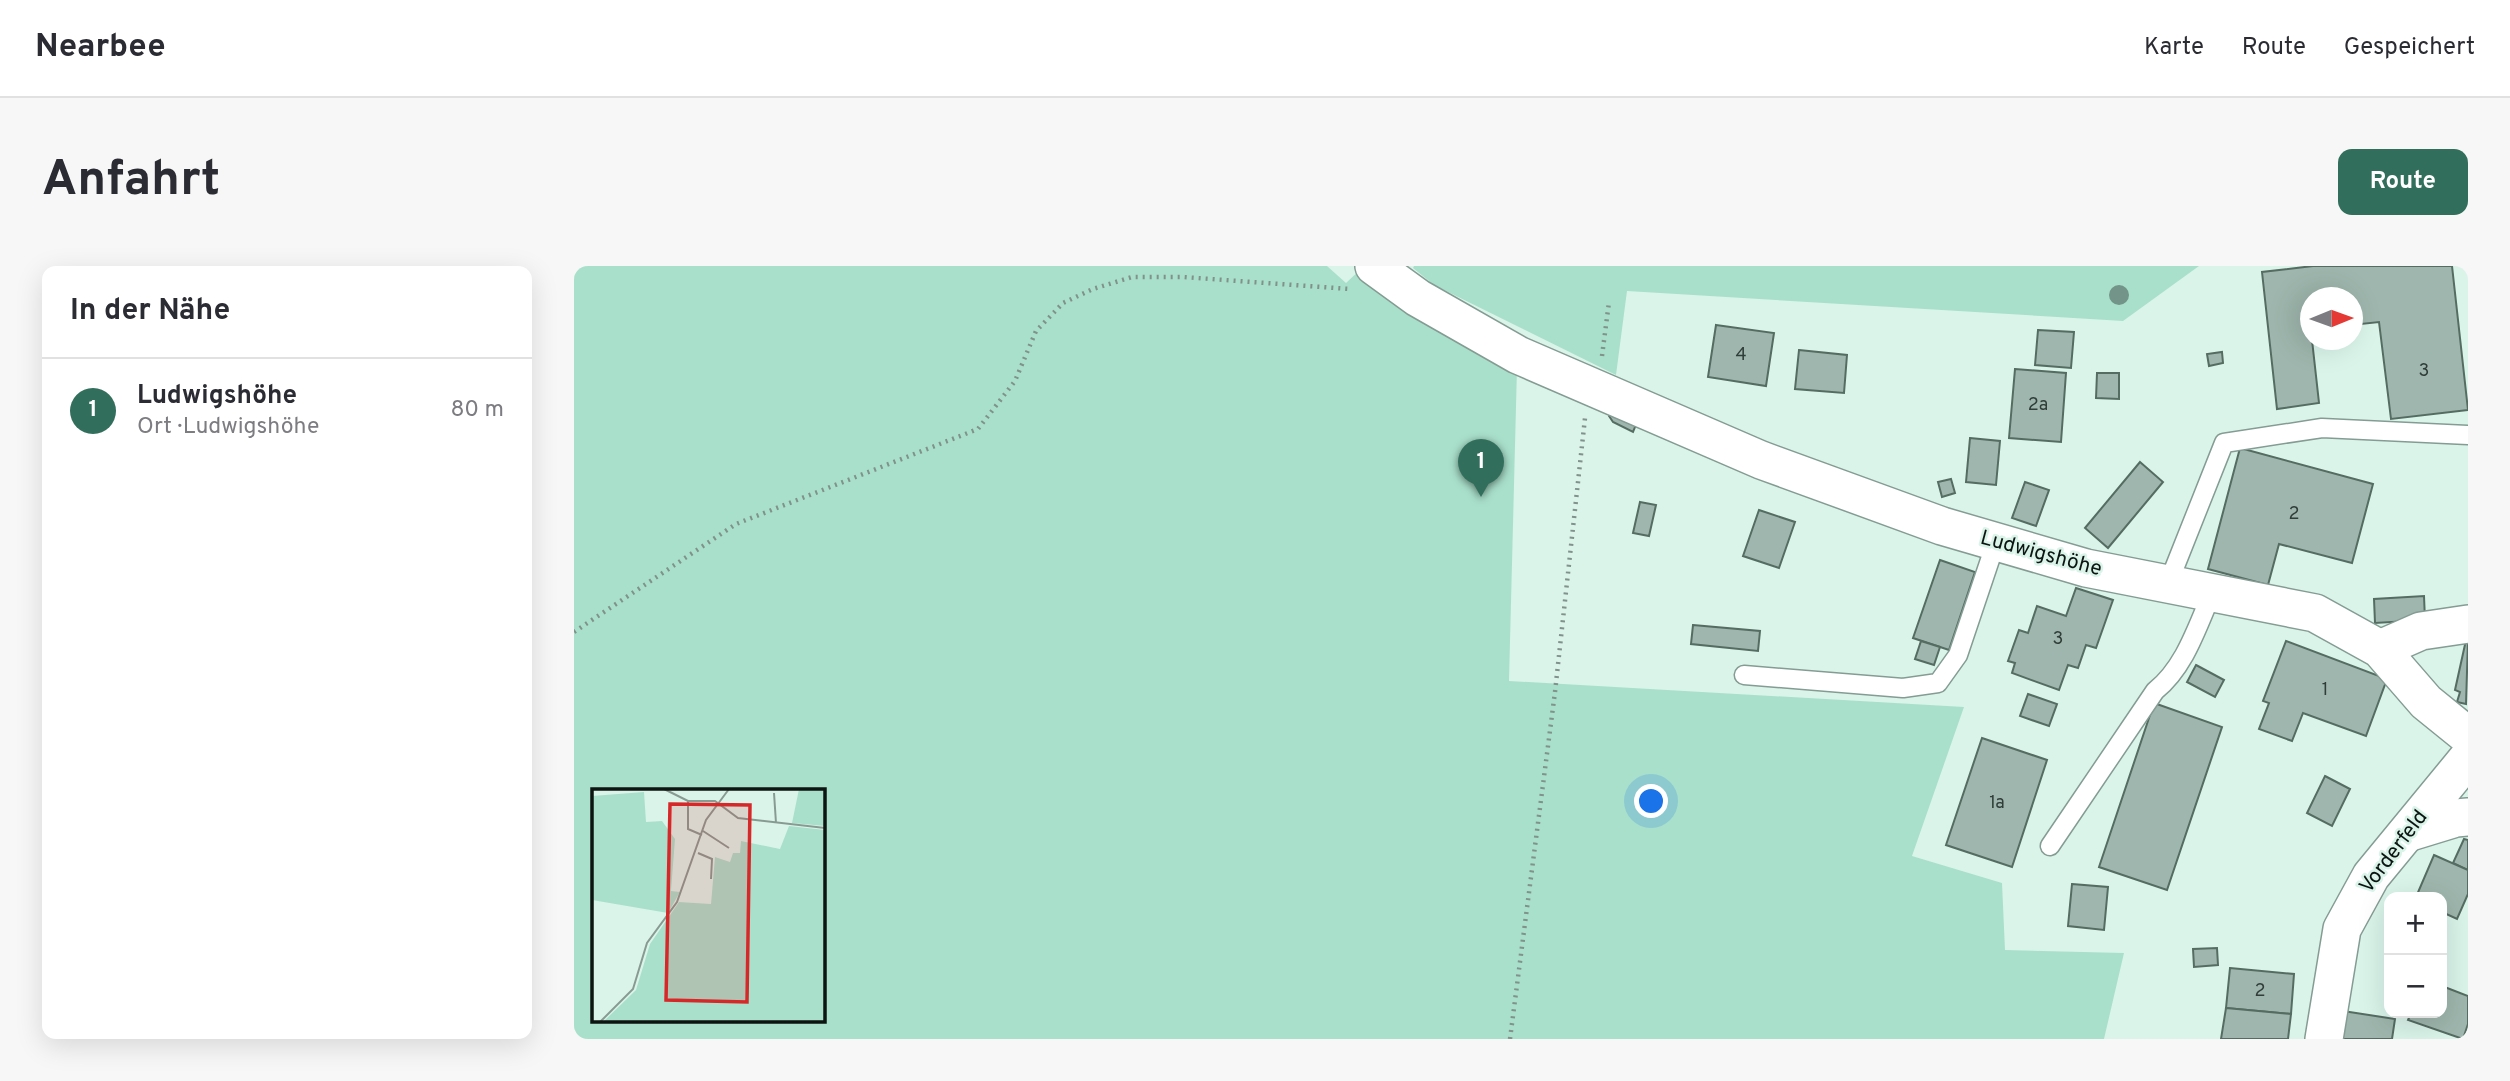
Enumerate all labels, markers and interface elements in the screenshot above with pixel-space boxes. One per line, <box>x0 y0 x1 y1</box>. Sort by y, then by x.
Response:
text: Nearbee <box>35 27 166 69</box>
text: Karte <box>2144 33 2204 63</box>
text: Route <box>2242 33 2306 63</box>
text: Gespeichert <box>2344 33 2475 63</box>
button: Route <box>2338 149 2468 215</box>
text: Anfahrt <box>42 151 220 213</box>
north arrow <box>2300 287 2363 350</box>
text: In der Nähe <box>70 293 230 330</box>
house number: 4 <box>1735 344 1747 367</box>
house number: 3 <box>2419 360 2429 383</box>
text: Ludwigshöhe <box>137 380 297 413</box>
house number: 2a <box>2028 394 2048 417</box>
text: 1 <box>88 396 98 425</box>
text: 80 m <box>451 396 504 425</box>
text: Ort · Ludwigshöhe <box>137 413 319 442</box>
pin: 1 <box>1458 439 1504 497</box>
house number: 2 <box>2288 503 2300 526</box>
street label: Ludwigshöhe <box>1977 525 2105 583</box>
house number: 3 <box>2053 628 2063 651</box>
house number: 1 <box>2322 679 2328 702</box>
your location <box>1634 784 1668 818</box>
inset map <box>592 789 824 1021</box>
house number: 1a <box>1989 792 2005 815</box>
street label: Vorderfeld <box>2354 805 2434 899</box>
map controls <box>2384 892 2447 1018</box>
button: + <box>2384 892 2447 955</box>
button: − <box>2384 955 2447 1018</box>
house number: 2 <box>2254 980 2266 1003</box>

